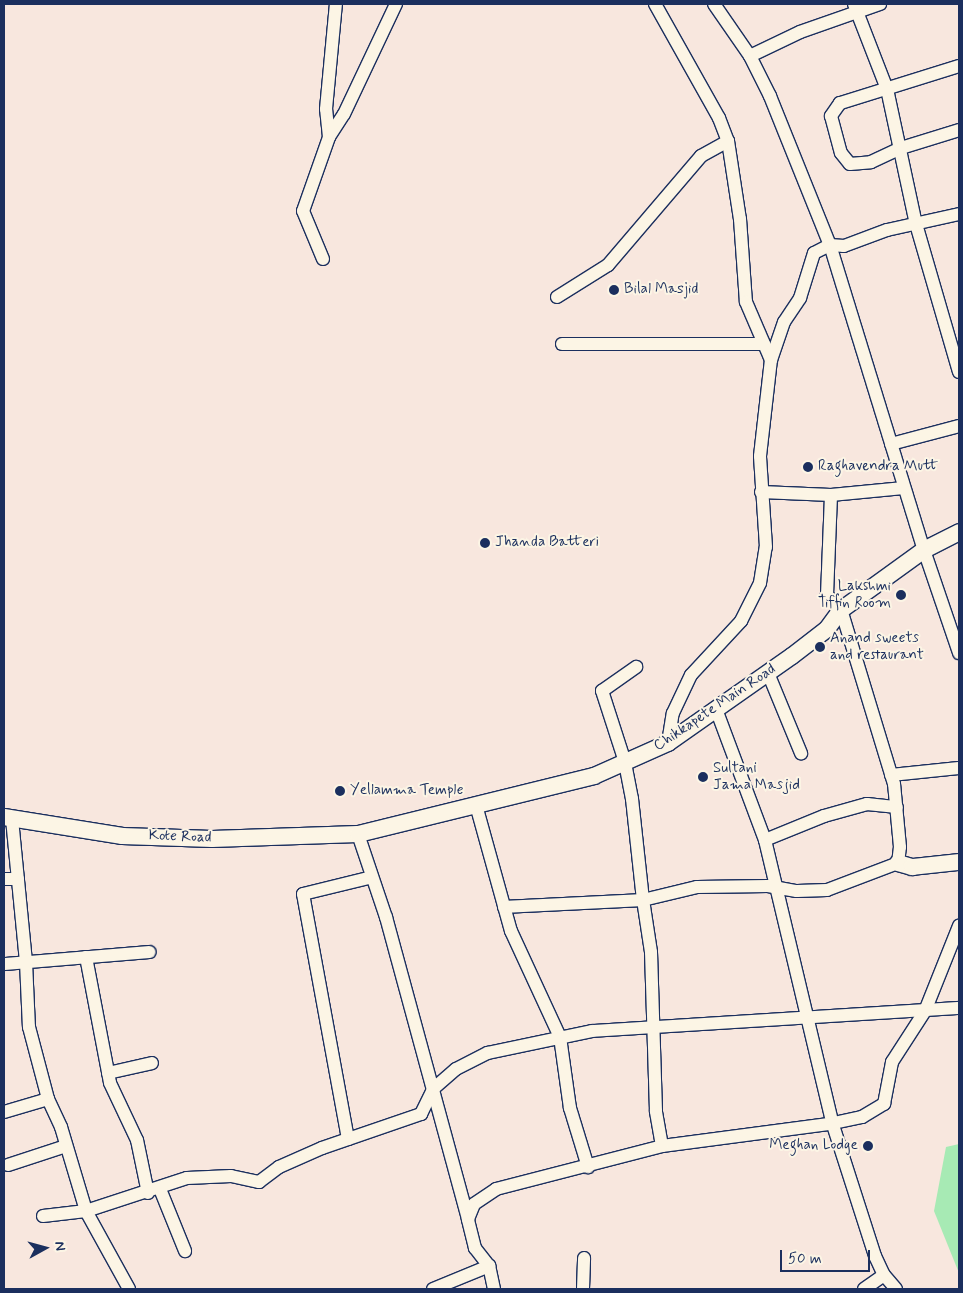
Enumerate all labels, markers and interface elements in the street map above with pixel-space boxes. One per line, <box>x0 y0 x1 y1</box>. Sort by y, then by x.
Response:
place label: Bilal Masjid <box>624 281 697 299</box>
marker: Bilal Masjid <box>608 284 620 296</box>
place label: Raghavendra Mutt <box>818 458 939 476</box>
marker: Raghavendra Mutt <box>802 461 814 473</box>
place label: Jhanda Batteri <box>495 534 598 552</box>
marker: Jhanda Batteri <box>479 537 491 549</box>
place label: Lakshmi Tiffin Room <box>820 577 891 612</box>
marker: Lakshmi Tiffin Room <box>895 589 907 601</box>
place label: Anand sweets and restaurant <box>830 629 924 664</box>
marker: Anand sweets and restaurant <box>814 641 826 653</box>
street label: Chikkapete Main Road <box>651 661 779 755</box>
place label: Sultani Jama Masjid <box>713 759 797 794</box>
marker: Sultani Jama Masjid <box>697 771 709 783</box>
place label: Yellamma Temple <box>350 782 464 800</box>
marker: Yellamma Temple <box>334 785 346 797</box>
street label: Kote Road <box>149 827 211 847</box>
place label: Meghan Lodge <box>767 1137 858 1155</box>
marker: Meghan Lodge <box>862 1140 874 1152</box>
north arrow <box>20 1223 70 1273</box>
text: N <box>50 1240 69 1252</box>
scale bar <box>783 1240 873 1272</box>
text: 50 m <box>788 1249 822 1269</box>

